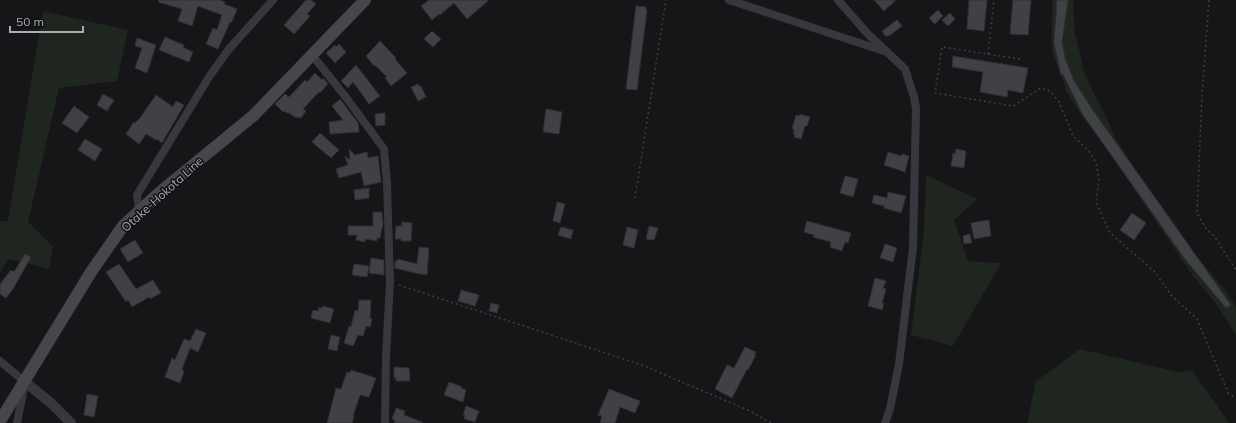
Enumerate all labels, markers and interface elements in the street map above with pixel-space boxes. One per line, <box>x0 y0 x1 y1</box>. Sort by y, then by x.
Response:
scale bar <box>10 8 83 34</box>
text: 50 m <box>16 14 44 29</box>
street label: Otake-Hokota Line <box>118 153 206 235</box>

